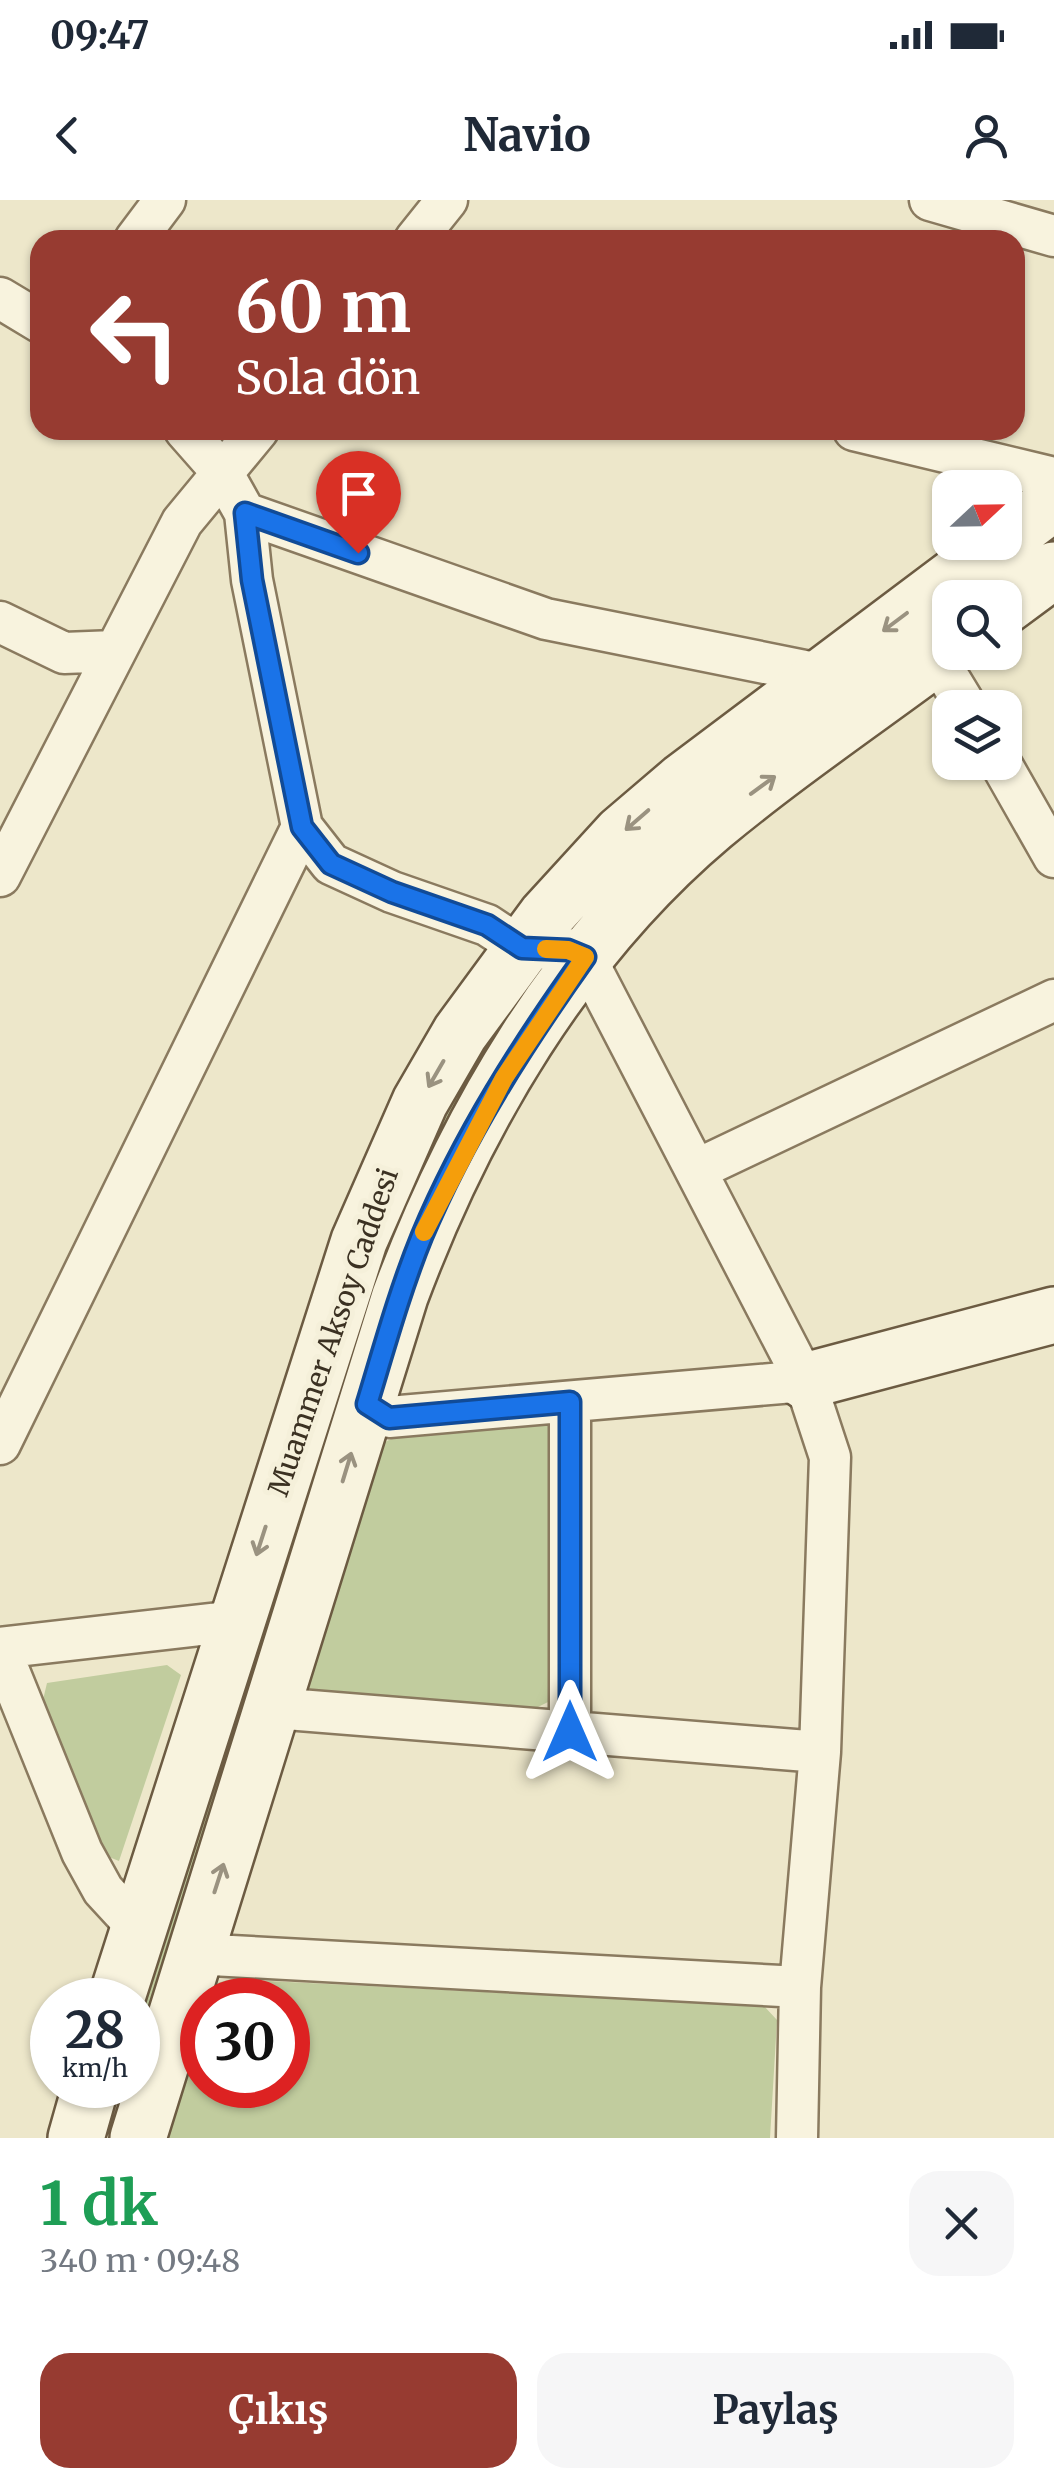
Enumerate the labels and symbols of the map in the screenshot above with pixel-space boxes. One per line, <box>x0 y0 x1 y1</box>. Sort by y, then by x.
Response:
pin <box>316 451 401 554</box>
north arrow <box>932 470 1022 560</box>
one-way arrow <box>882 612 909 633</box>
one-way arrow <box>749 775 776 796</box>
one-way arrow <box>625 809 651 831</box>
one-way arrow <box>426 1059 446 1088</box>
street label: Muammer Aksoy Caddesi <box>260 1163 406 1501</box>
one-way arrow <box>339 1452 357 1484</box>
one-way arrow <box>251 1525 269 1556</box>
position arrow <box>518 1680 622 1784</box>
one-way arrow <box>211 1862 229 1894</box>
speed limit sign: 30 <box>180 1978 310 2108</box>

